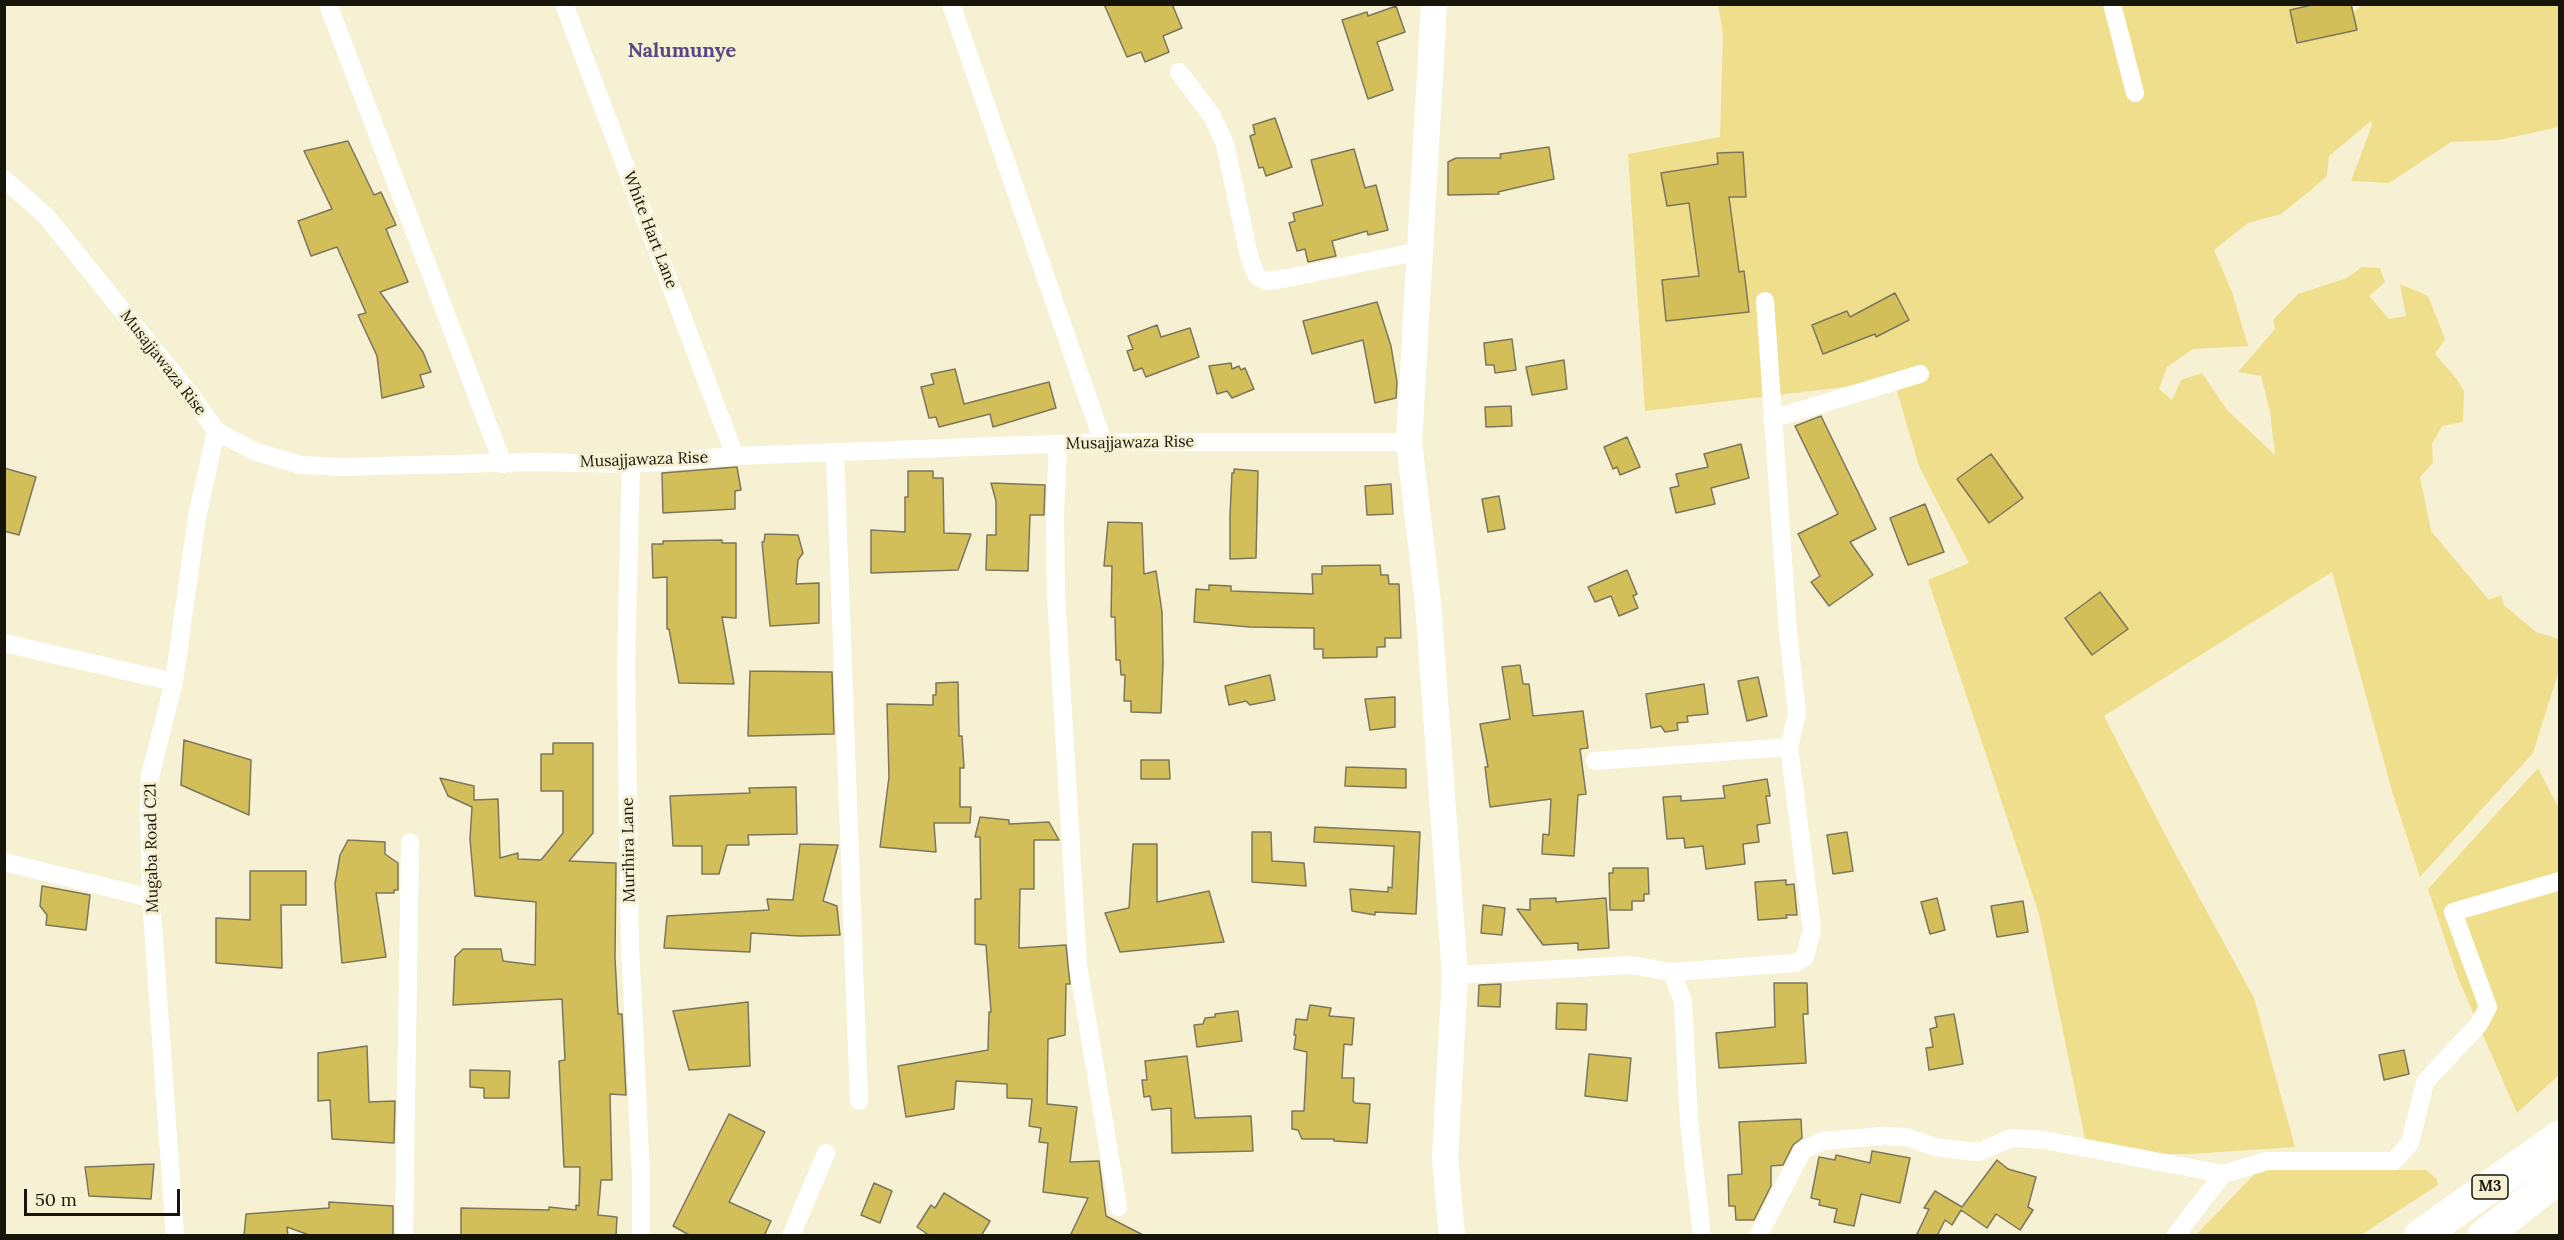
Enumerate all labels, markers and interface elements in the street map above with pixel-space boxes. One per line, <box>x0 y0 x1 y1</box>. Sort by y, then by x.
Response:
district label: Nalumunye <box>628 39 736 63</box>
street label: White Hart Lane <box>619 169 681 291</box>
street label: Musajjawaza Rise <box>116 306 210 420</box>
street label: Musajjawaza Rise <box>1066 432 1194 454</box>
street label: Musajjawaza Rise <box>579 448 709 472</box>
street label: Mugaba Road C21 <box>141 783 163 913</box>
street label: Murihira Lane <box>618 797 640 903</box>
road number: M3 <box>2472 1175 2508 1199</box>
scale bar <box>27 1177 183 1215</box>
text: 50 m <box>35 1188 77 1211</box>

